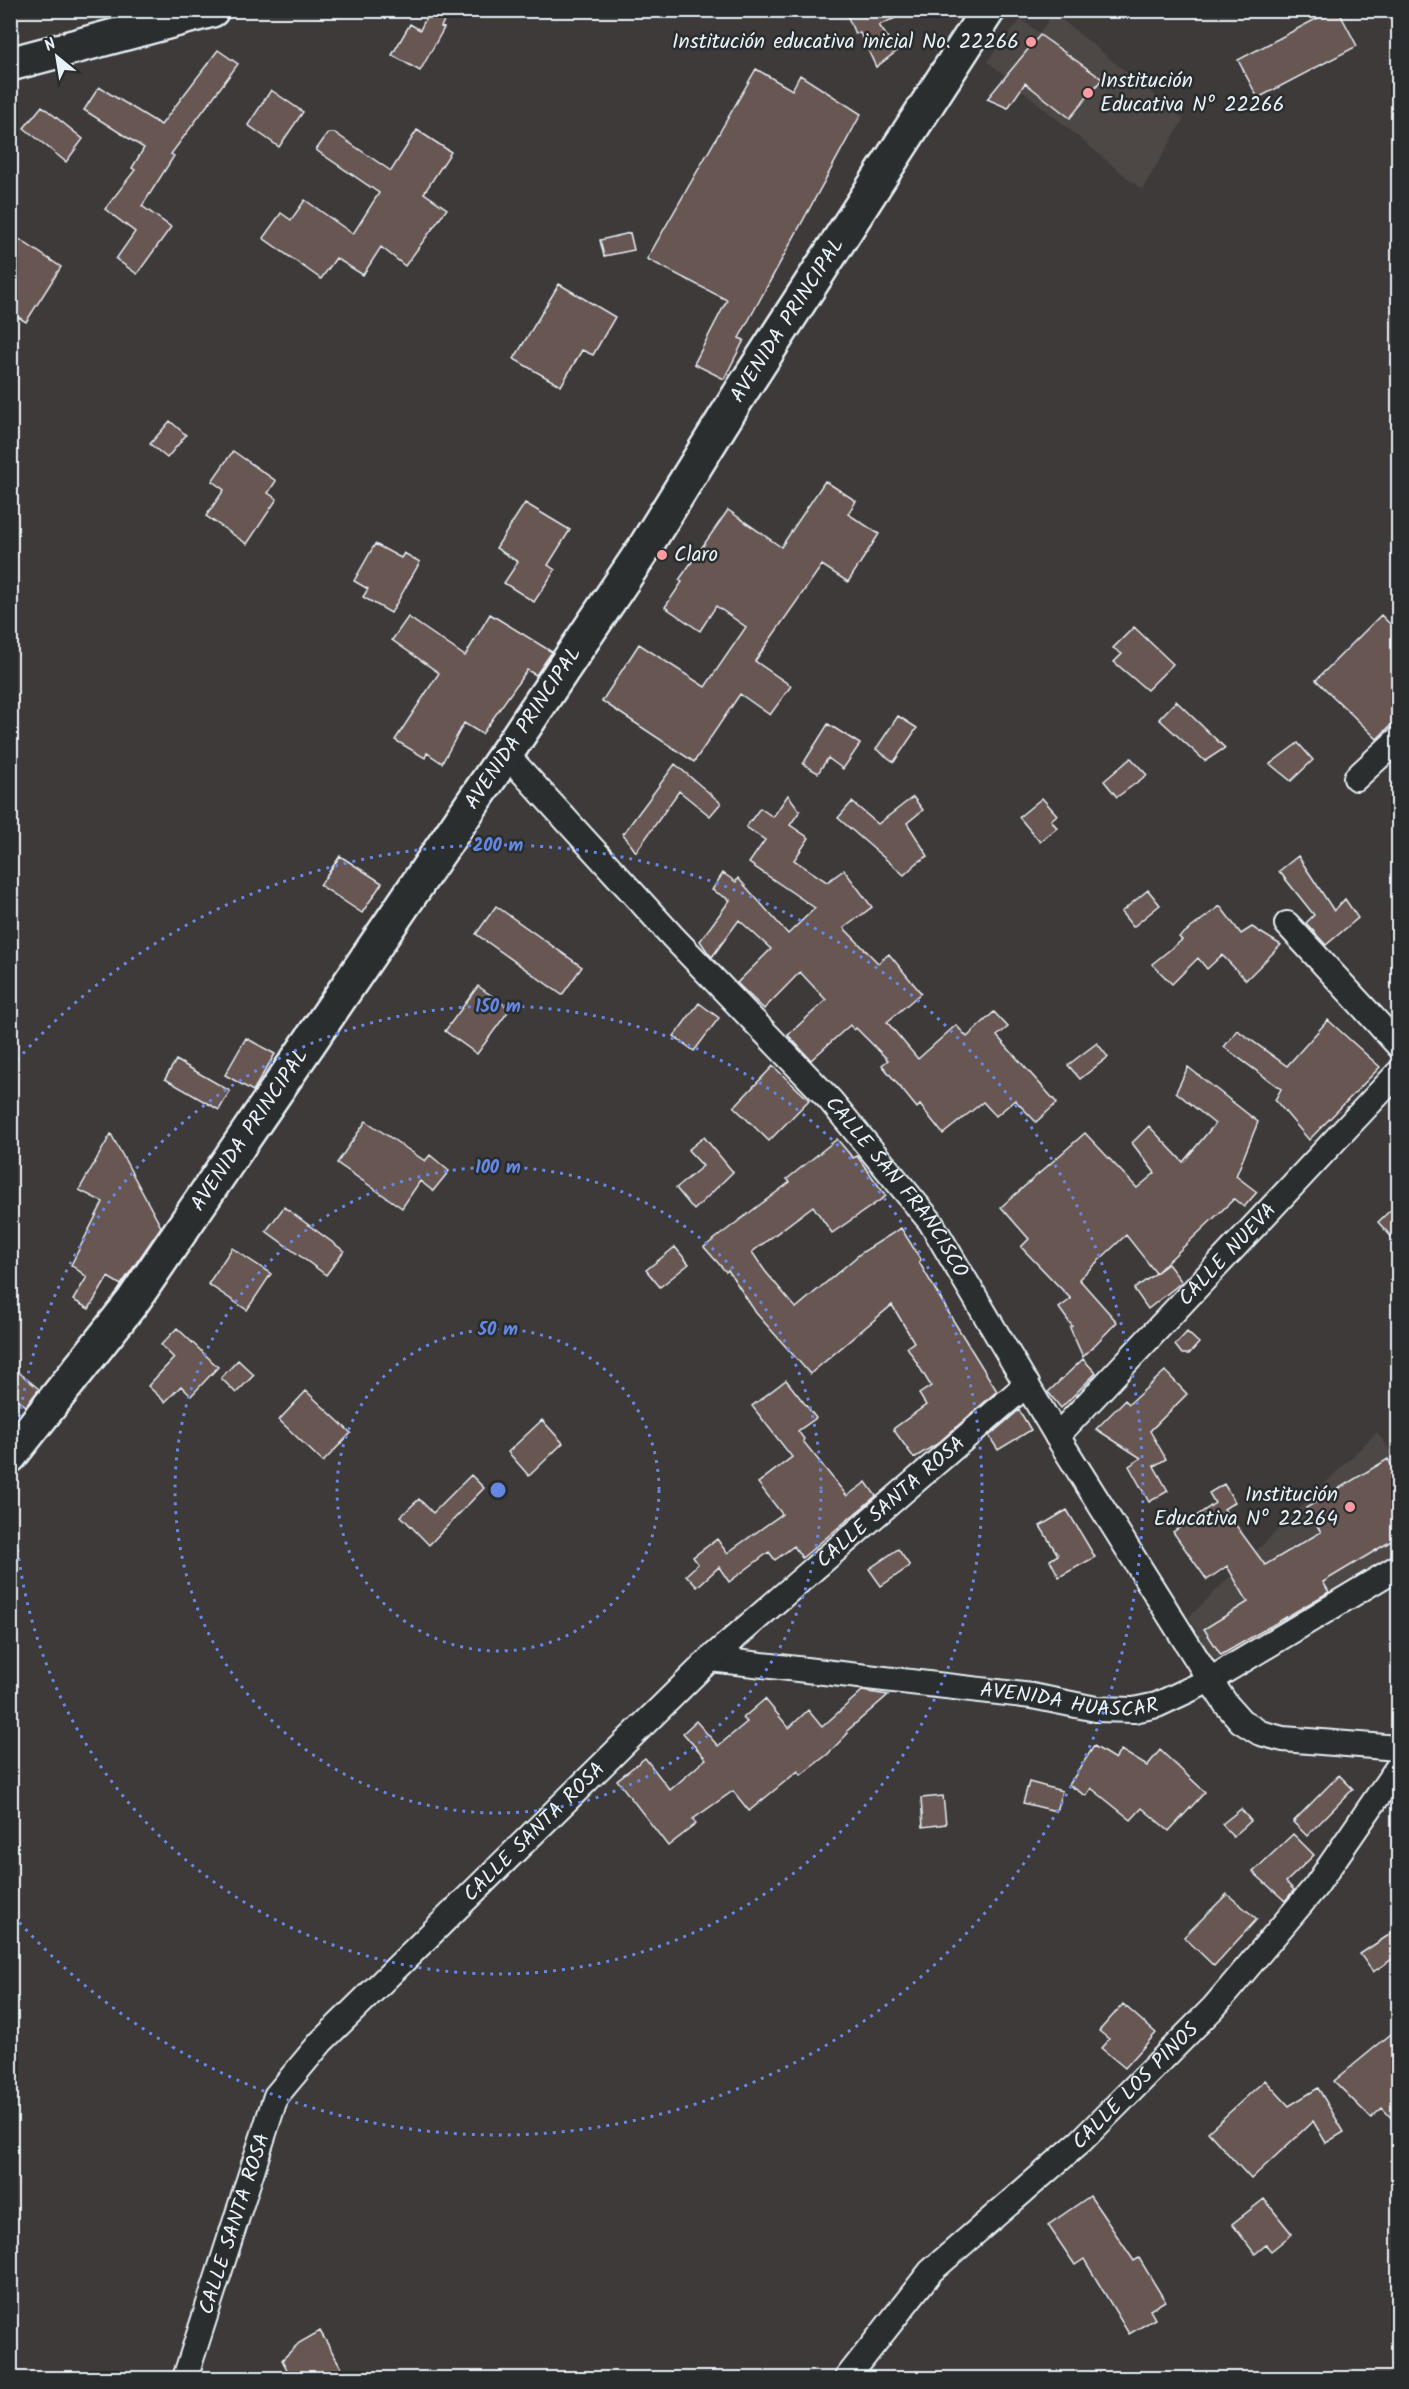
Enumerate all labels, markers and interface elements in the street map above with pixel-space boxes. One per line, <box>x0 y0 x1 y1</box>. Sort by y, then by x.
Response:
place label: Institución educativa inicial No. 22266 <box>672 26 1019 59</box>
north arrow <box>27 27 87 87</box>
text: N <box>40 32 61 59</box>
marker: Institución educativa inicial No. 22266 <box>1024 35 1038 49</box>
place label: Institución Educativa Nº 22266 <box>1100 65 1284 122</box>
marker: Institución Educativa Nº 22266 <box>1081 86 1095 100</box>
street label: AVENIDA PRINCIPAL <box>722 231 853 409</box>
place label: Claro <box>674 539 718 572</box>
marker: Claro <box>655 548 669 562</box>
street label: AVENIDA PRINCIPAL <box>456 640 590 817</box>
text: 200 m <box>473 832 524 861</box>
text: 150 m <box>475 993 521 1022</box>
street label: AVENIDA PRINCIPAL <box>182 1042 317 1218</box>
street label: CALLE SAN FRANCISCO <box>817 1089 977 1284</box>
text: 100 m <box>475 1154 521 1183</box>
street label: CALLE NUEVA <box>1170 1195 1285 1314</box>
text: 50 m <box>477 1316 518 1345</box>
street label: CALLE SANTA ROSA <box>809 1428 973 1576</box>
place label: Institución Educativa Nº 22264 <box>1154 1479 1338 1536</box>
centre of rings <box>488 1480 508 1500</box>
marker: Institución Educativa Nº 22264 <box>1343 1500 1357 1514</box>
street label: AVENIDA HUASCAR <box>978 1674 1161 1726</box>
street label: CALLE SANTA ROSA <box>456 1754 613 1910</box>
street label: CALLE LOS PINOS <box>1065 2014 1207 2158</box>
street label: CALLE SANTA ROSA <box>190 2129 279 2319</box>

